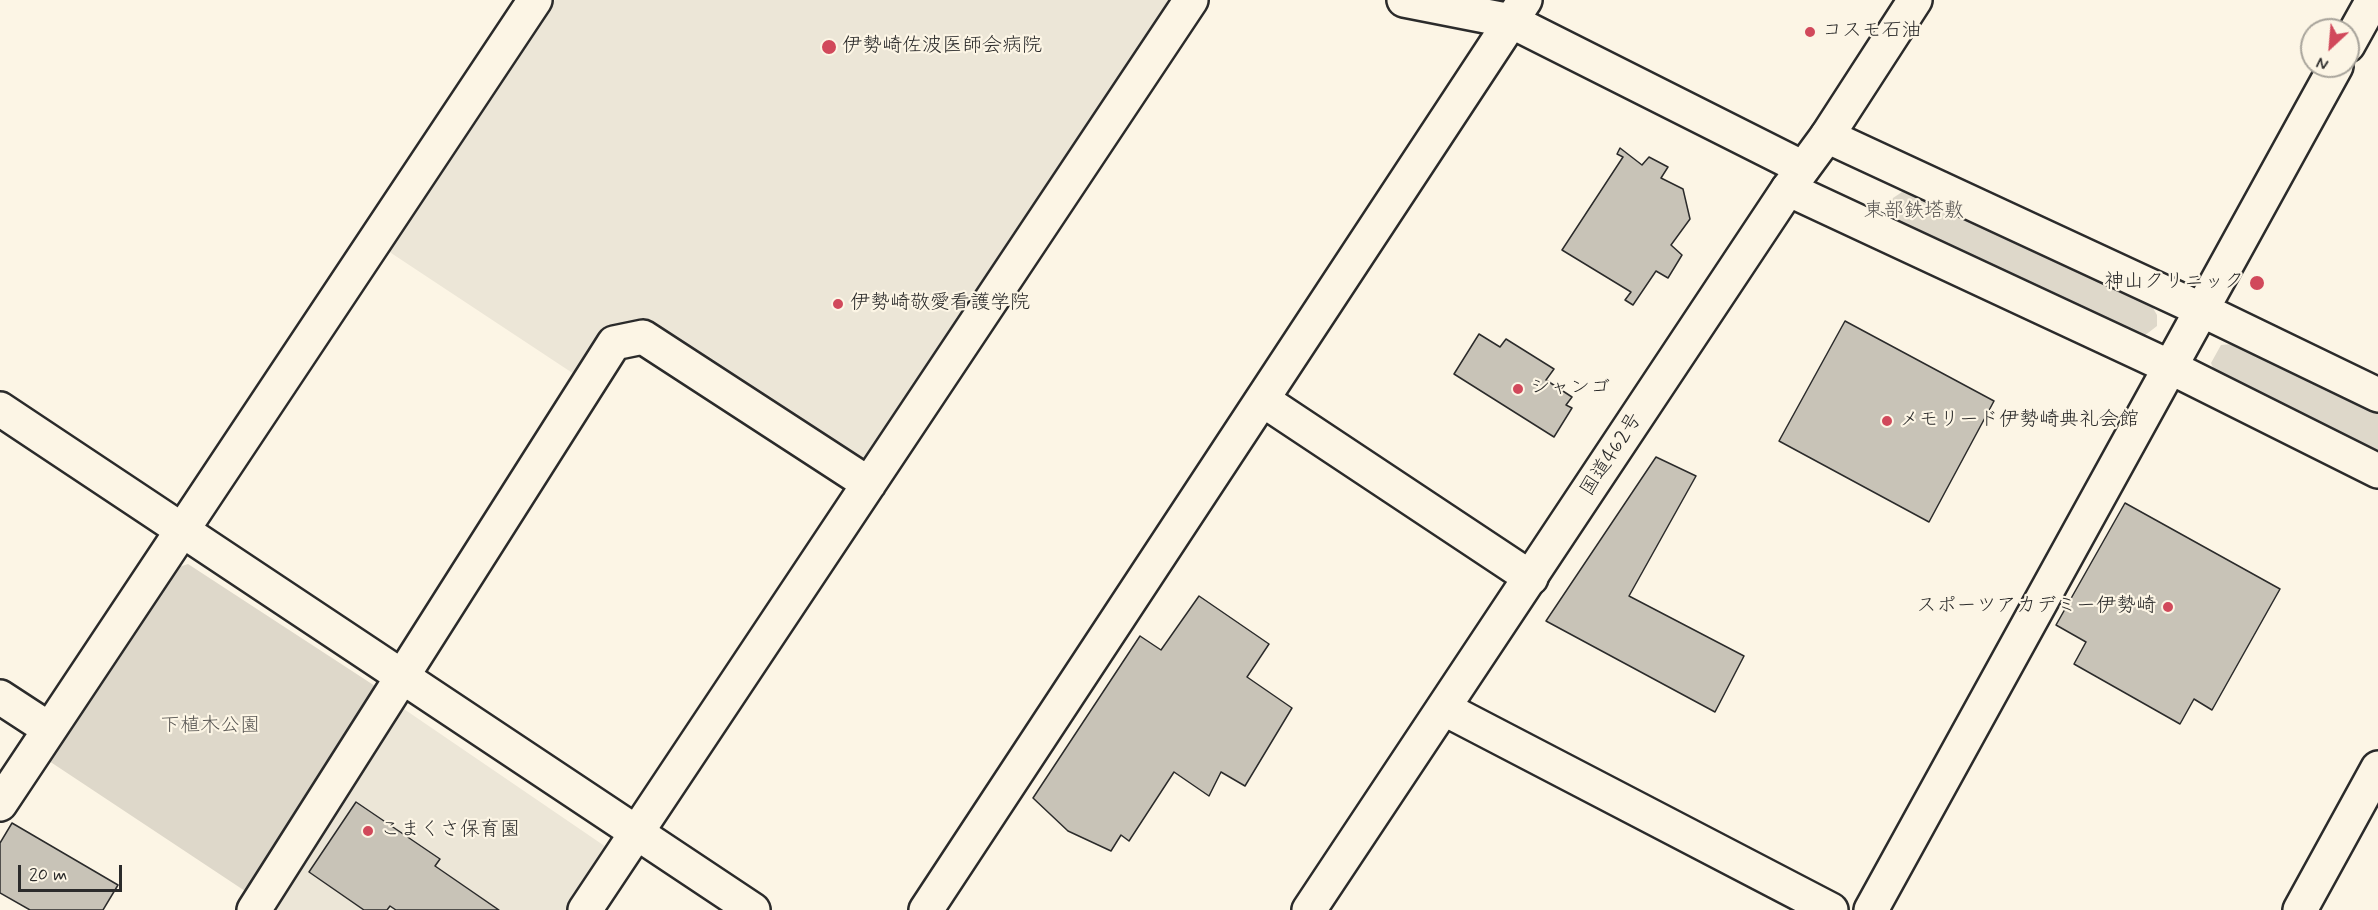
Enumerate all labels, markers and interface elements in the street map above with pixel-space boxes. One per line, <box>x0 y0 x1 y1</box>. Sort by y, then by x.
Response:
north arrow <box>2300 18 2360 78</box>
place label: コスモ石油 <box>1822 20 1922 44</box>
marker: コスモ石油 <box>1803 25 1817 39</box>
place label: 伊勢崎佐波医師会病院 <box>842 35 1042 59</box>
marker: 伊勢崎佐波医師会病院 <box>820 38 838 56</box>
text: N <box>2313 51 2332 75</box>
park label: 東部鉄塔敷 <box>1864 200 1964 224</box>
place label: 神山クリニック <box>2104 271 2244 295</box>
marker: 神山クリニック <box>2248 274 2266 292</box>
place label: 伊勢崎敬愛看護学院 <box>850 292 1030 316</box>
marker: 伊勢崎敬愛看護学院 <box>831 297 845 311</box>
place label: シャンゴ <box>1530 377 1610 401</box>
marker: シャンゴ <box>1511 382 1525 396</box>
street label: 国道462号 <box>1576 409 1648 501</box>
place label: メモリード伊勢崎典礼会館 <box>1899 409 2139 433</box>
marker: メモリード伊勢崎典礼会館 <box>1880 414 1894 428</box>
place label: スポーツアカデミー伊勢崎 <box>1916 595 2156 619</box>
marker: スポーツアカデミー伊勢崎 <box>2161 600 2175 614</box>
park label: 下植木公園 <box>160 715 260 739</box>
place label: こまくさ保育園 <box>380 819 520 843</box>
marker: こまくさ保育園 <box>361 824 375 838</box>
scale bar <box>21 853 124 891</box>
text: 20 m <box>29 863 67 887</box>

